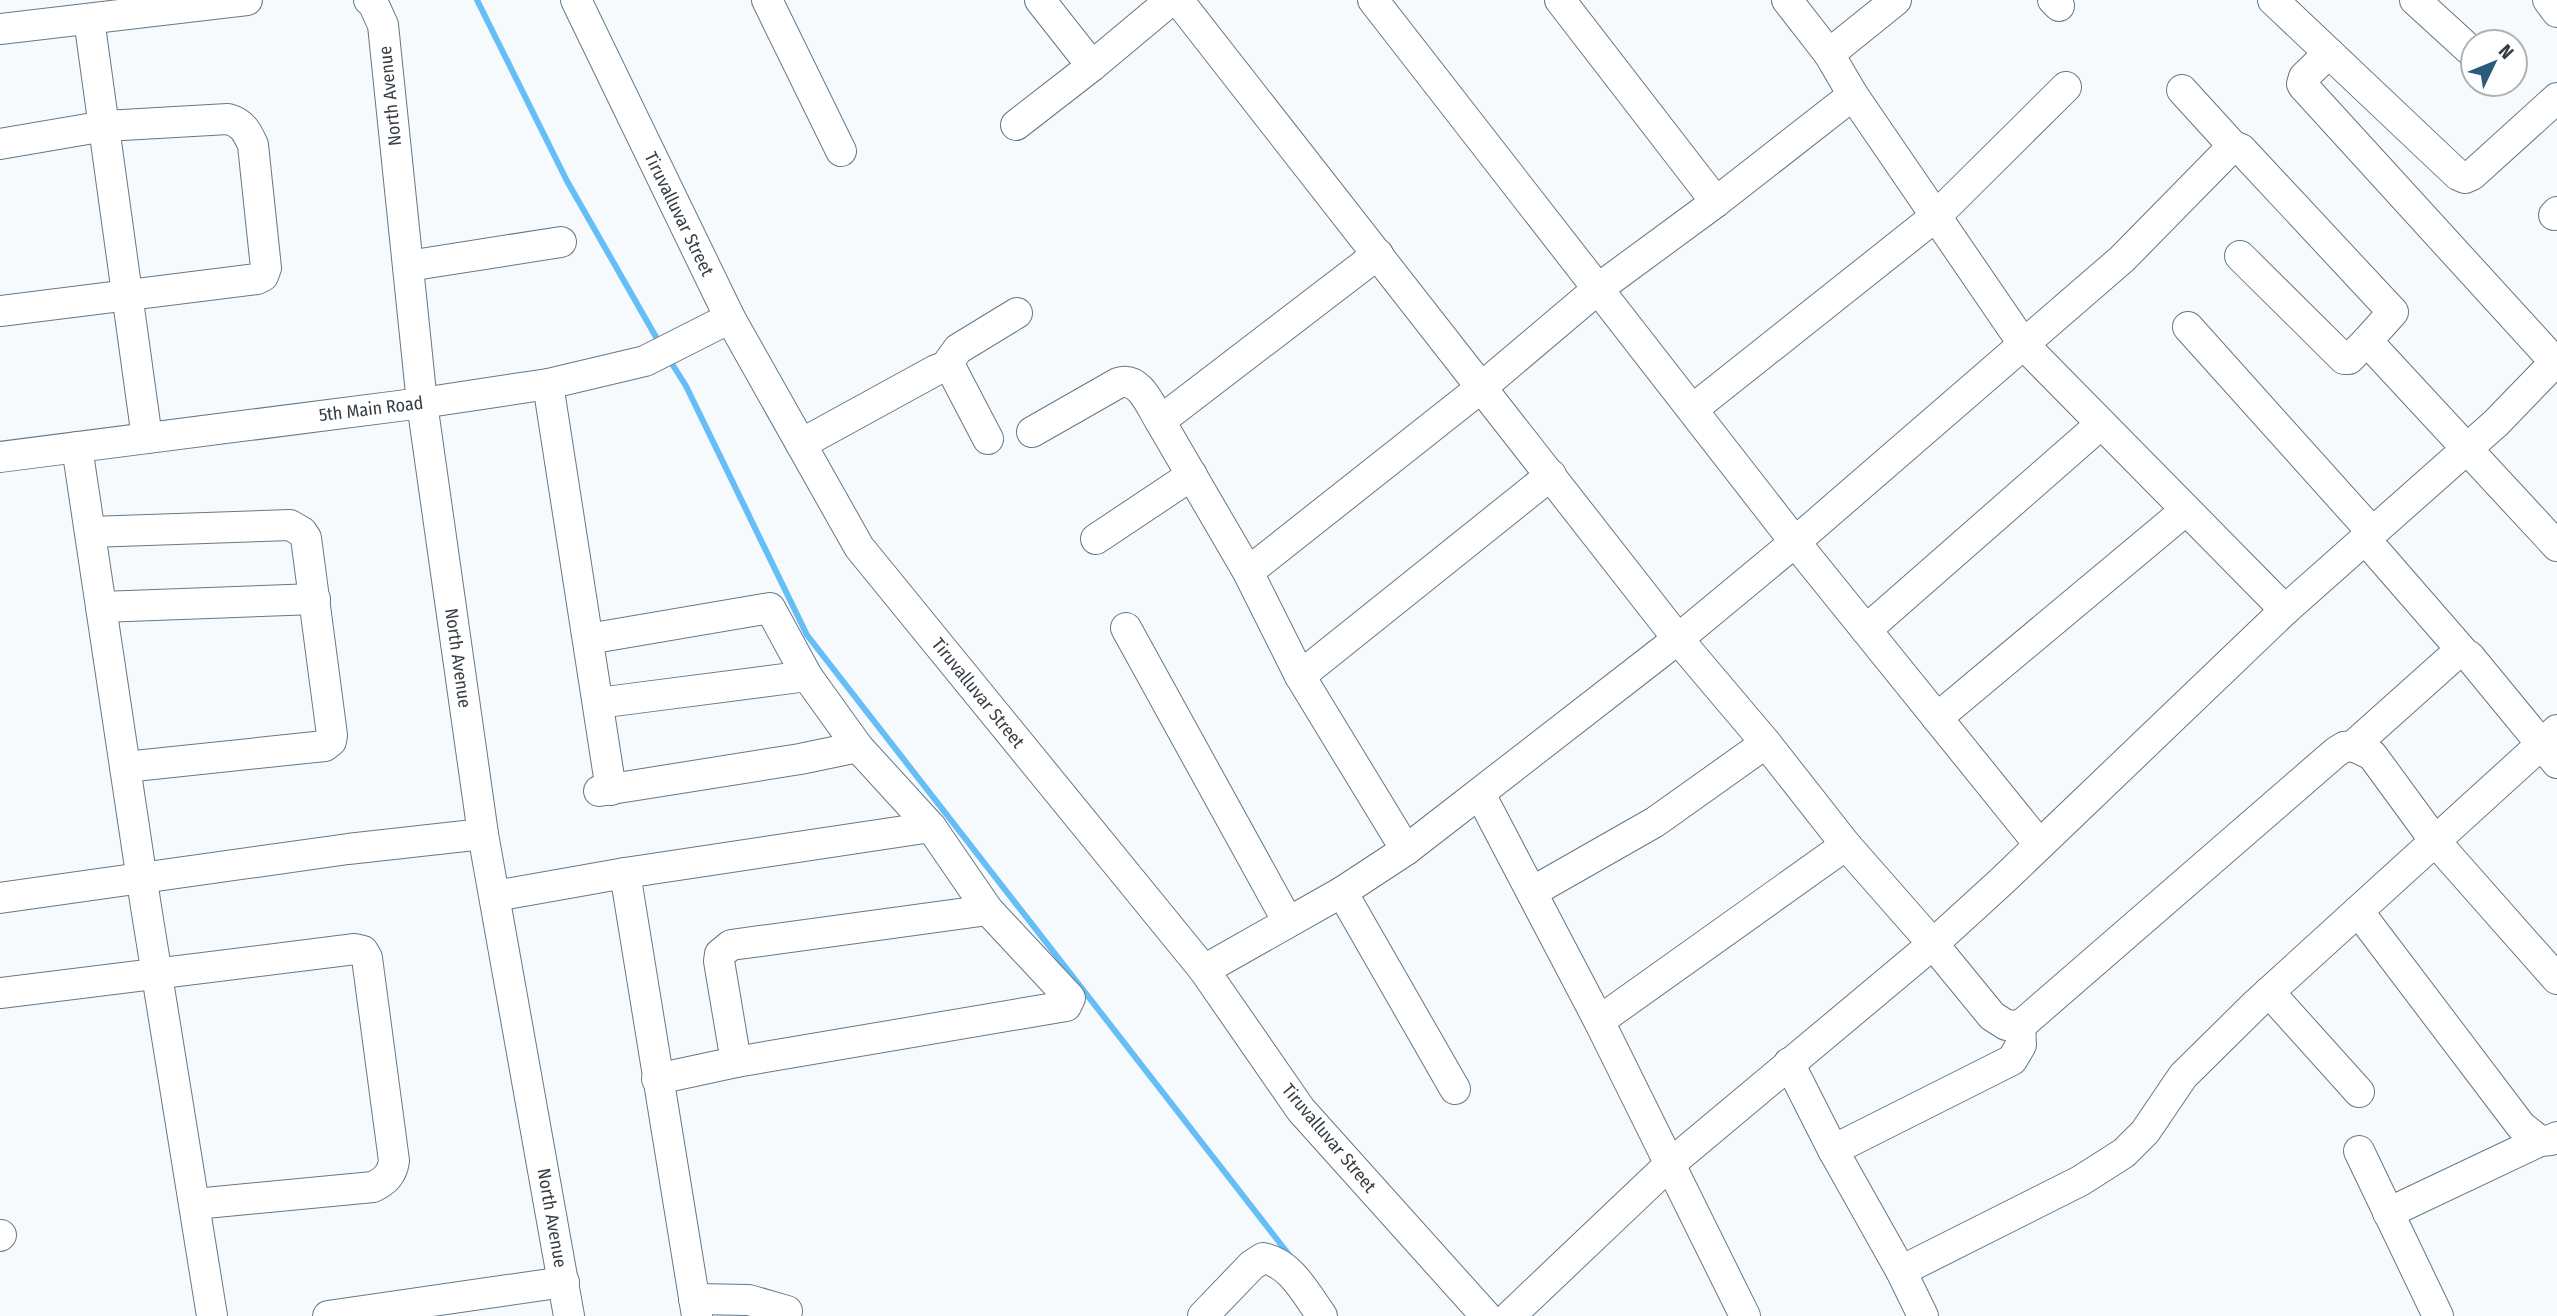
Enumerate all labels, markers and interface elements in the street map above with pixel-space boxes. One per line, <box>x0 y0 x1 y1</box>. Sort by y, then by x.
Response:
north arrow <box>2459 28 2529 98</box>
text: N <box>2494 40 2518 64</box>
street label: North Avenue <box>374 45 406 147</box>
street label: Tiruvalluvar Street <box>639 148 719 280</box>
street label: 5th Main Road <box>318 392 424 426</box>
street label: North Avenue <box>440 607 476 709</box>
street label: Tiruvalluvar Street <box>927 634 1029 753</box>
street label: Tiruvalluvar Street <box>1277 1079 1381 1197</box>
street label: North Avenue <box>532 1167 572 1269</box>

